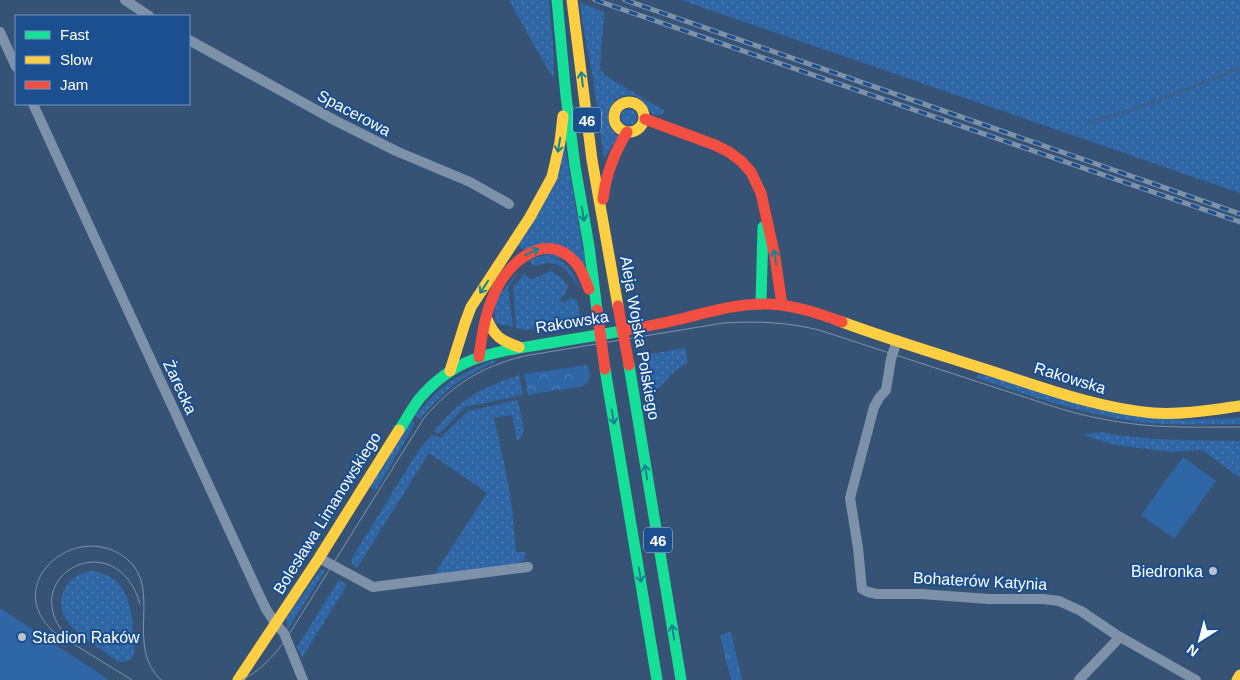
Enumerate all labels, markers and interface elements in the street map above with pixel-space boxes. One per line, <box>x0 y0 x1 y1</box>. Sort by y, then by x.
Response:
legend <box>15 15 190 105</box>
text: Fast <box>60 26 90 43</box>
text: Slow <box>60 51 93 68</box>
one-way arrow <box>576 71 586 87</box>
text: Jam <box>60 76 88 93</box>
street label: Spacerowa <box>315 87 393 139</box>
road number: 46 <box>573 108 601 132</box>
one-way arrow <box>553 136 563 152</box>
one-way arrow <box>579 205 589 221</box>
one-way arrow <box>524 246 539 256</box>
one-way arrow <box>770 249 779 265</box>
street label: Aleja Wojska Polskiego <box>617 255 663 421</box>
one-way arrow <box>479 279 489 293</box>
street label: Rakowska <box>534 308 610 336</box>
street label: Żarecka <box>160 357 201 417</box>
street label: Rakowska <box>1032 359 1108 397</box>
one-way arrow <box>609 408 619 424</box>
street label: Bolesława Limanowskiego <box>270 429 384 597</box>
one-way arrow <box>641 464 651 480</box>
road number: 46 <box>644 528 672 552</box>
place label: Biedronka <box>1131 563 1203 580</box>
marker: Biedronka <box>1207 565 1219 577</box>
one-way arrow <box>635 567 645 583</box>
street label: Bohaterów Katynia <box>912 569 1048 593</box>
north arrow <box>1175 615 1225 665</box>
one-way arrow <box>667 624 677 640</box>
place label: Stadion Raków <box>32 629 140 646</box>
marker: Stadion Raków <box>16 631 28 643</box>
text: N <box>1184 641 1201 660</box>

